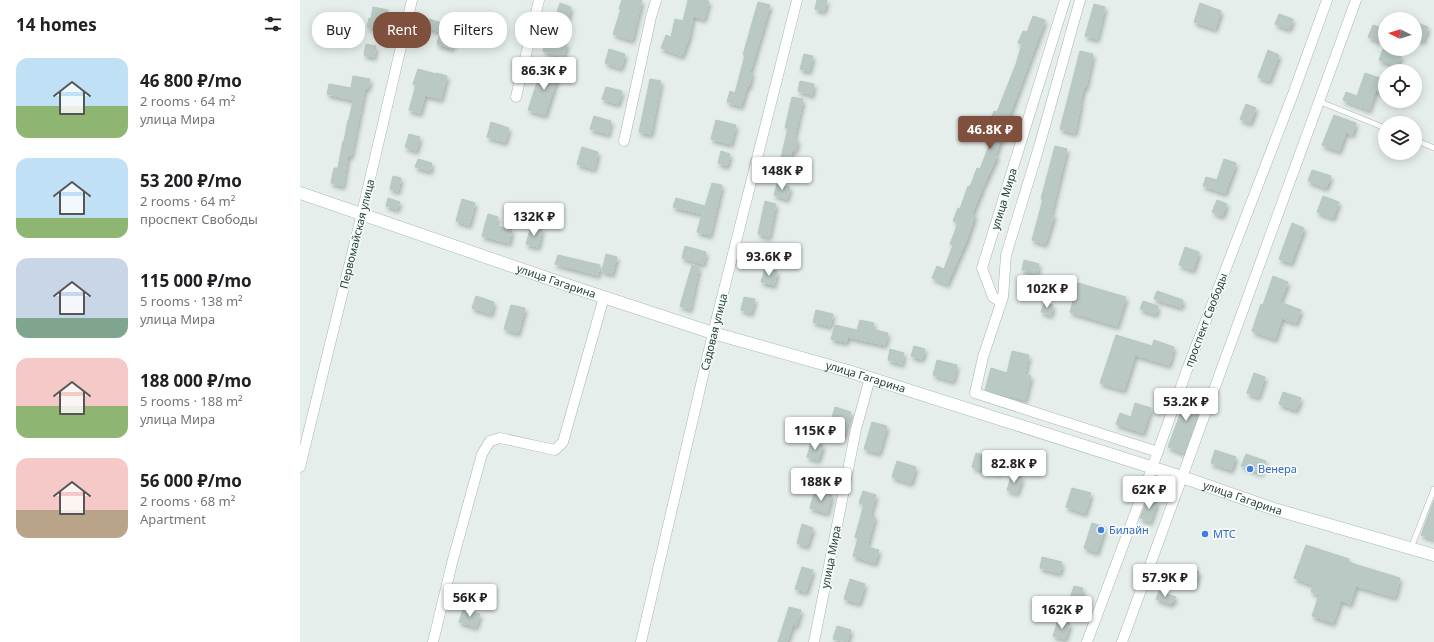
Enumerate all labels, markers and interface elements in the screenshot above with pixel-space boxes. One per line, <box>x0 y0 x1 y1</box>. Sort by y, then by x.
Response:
chip: Buy <box>312 12 365 48</box>
chip: Rent <box>373 12 431 48</box>
chip: Filters <box>439 12 507 48</box>
chip: New <box>515 12 572 48</box>
north arrow <box>1378 12 1422 56</box>
map controls <box>1378 12 1422 160</box>
text: 14 homes <box>16 13 97 36</box>
icon: filters <box>262 13 284 35</box>
pin: 86.3K ₽ <box>507 57 581 91</box>
text: 86.3K ₽ <box>521 61 567 79</box>
button: locate <box>1378 64 1422 108</box>
text: 46 800 ₽/mo <box>140 69 242 92</box>
icon: home <box>48 74 96 122</box>
text: 2 rooms · 64 m² <box>140 92 235 110</box>
text: улица Мира <box>140 110 215 128</box>
pin: 46.8K ₽ <box>953 116 1027 150</box>
button: layers <box>1378 116 1422 160</box>
text: 46.8K ₽ <box>967 120 1013 138</box>
pin: 148K ₽ <box>749 157 815 191</box>
text: 148K ₽ <box>761 161 803 179</box>
street label: улица Мира <box>987 166 1020 231</box>
text: 53 200 ₽/mo <box>140 169 242 192</box>
icon: home <box>48 174 96 222</box>
street label: Первомайская улица <box>336 177 377 290</box>
text: 2 rooms · 64 m² <box>140 192 235 210</box>
pin: 132K ₽ <box>501 203 567 237</box>
text: 132K ₽ <box>513 207 555 225</box>
text: проспект Свободы <box>140 210 258 228</box>
pin: 93.6K ₽ <box>732 243 806 277</box>
text: 93.6K ₽ <box>746 247 792 265</box>
street label: улица Гагарина <box>515 260 598 301</box>
text: 115 000 ₽/mo <box>140 269 252 292</box>
street label: проспект Свободы <box>1181 271 1230 369</box>
icon: home <box>48 274 96 322</box>
pin: 102K ₽ <box>1014 275 1080 309</box>
text: 102K ₽ <box>1026 279 1068 297</box>
text: 5 rooms · 138 m² <box>140 292 243 310</box>
street label: Садовая улица <box>697 292 730 372</box>
text: улица Мира <box>140 310 215 328</box>
street label: улица Гагарина <box>824 357 908 396</box>
text: 188 000 ₽/mo <box>140 369 252 392</box>
icon: home <box>48 374 96 422</box>
pin: 53.2K ₽ <box>1149 388 1223 422</box>
text: 5 rooms · 188 m² <box>140 392 243 410</box>
text: 53.2K ₽ <box>1163 392 1209 410</box>
text: улица Мира <box>140 410 215 428</box>
pin: 115K ₽ <box>782 417 848 451</box>
text: 115K ₽ <box>794 421 836 439</box>
pin: 82.8K ₽ <box>977 450 1051 484</box>
text: 82.8K ₽ <box>991 454 1037 472</box>
place label: Венера <box>1258 461 1297 476</box>
marker: Венера <box>1245 464 1255 474</box>
pin: 188K ₽ <box>788 468 854 502</box>
text: 56 000 ₽/mo <box>140 469 242 492</box>
text: 188K ₽ <box>800 472 842 490</box>
icon: home <box>48 474 96 522</box>
pin: 62K ₽ <box>1121 476 1177 510</box>
street label: улица Гагарина <box>1201 477 1284 518</box>
text: 62K ₽ <box>1132 480 1166 498</box>
text: 2 rooms · 68 m² <box>140 492 235 510</box>
text: Apartment <box>140 510 206 528</box>
place label: Билайн <box>1109 522 1149 537</box>
street label: улица Мира <box>817 524 844 590</box>
marker: Билайн <box>1096 525 1106 535</box>
place label: МТС <box>1213 526 1236 541</box>
marker: МТС <box>1200 529 1210 539</box>
pin: 57.9K ₽ <box>1128 564 1202 598</box>
text: 57.9K ₽ <box>1142 568 1188 586</box>
pin: 56K ₽ <box>442 584 498 618</box>
text: 56K ₽ <box>453 588 487 606</box>
pin: 162K ₽ <box>1029 596 1095 630</box>
text: 162K ₽ <box>1041 600 1083 618</box>

